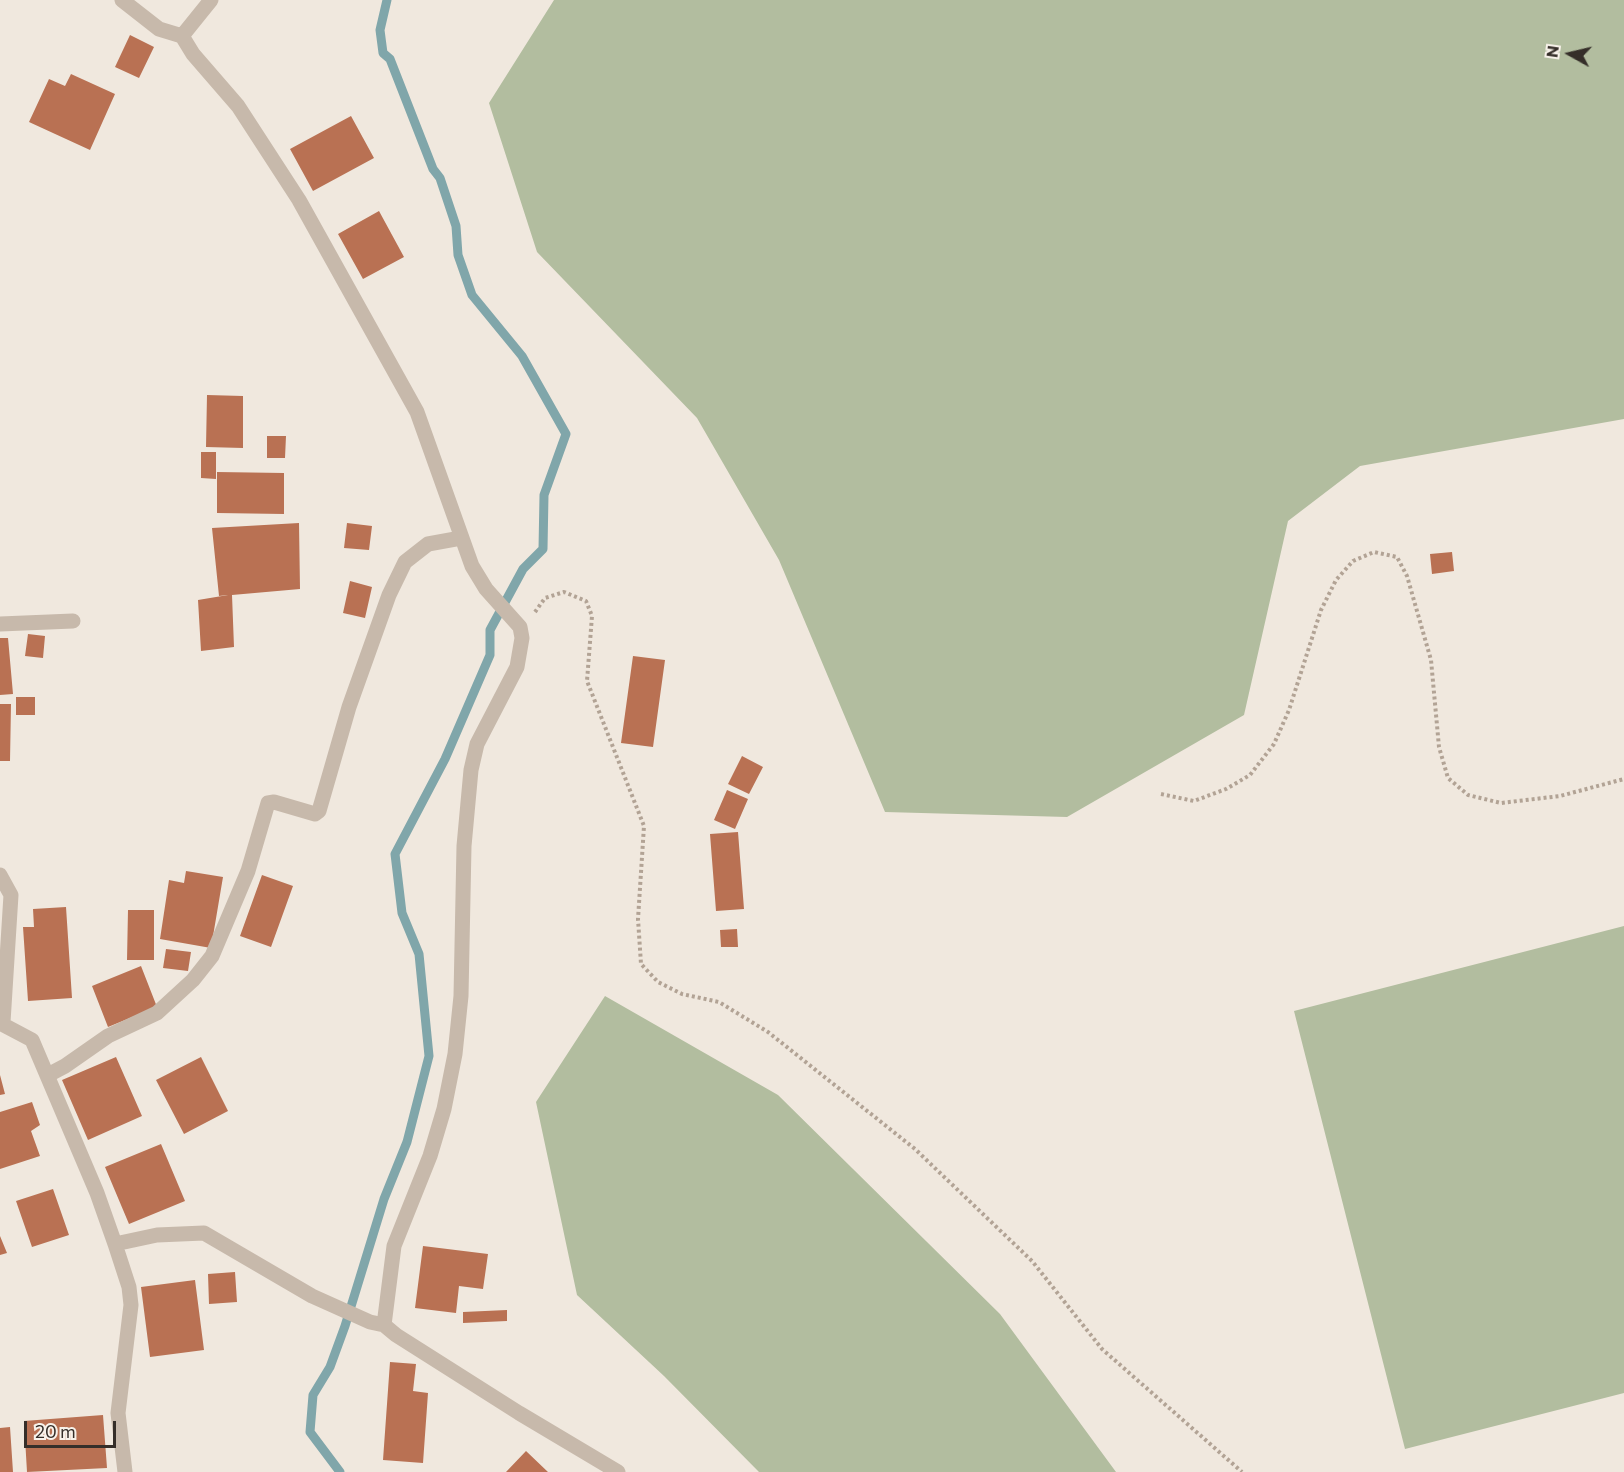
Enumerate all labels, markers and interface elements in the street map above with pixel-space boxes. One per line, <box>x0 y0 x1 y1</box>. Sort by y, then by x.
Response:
north arrow <box>1540 24 1600 84</box>
text: N <box>1541 44 1562 59</box>
scale bar <box>27 1409 118 1447</box>
text: 20 m <box>35 1420 76 1442</box>

